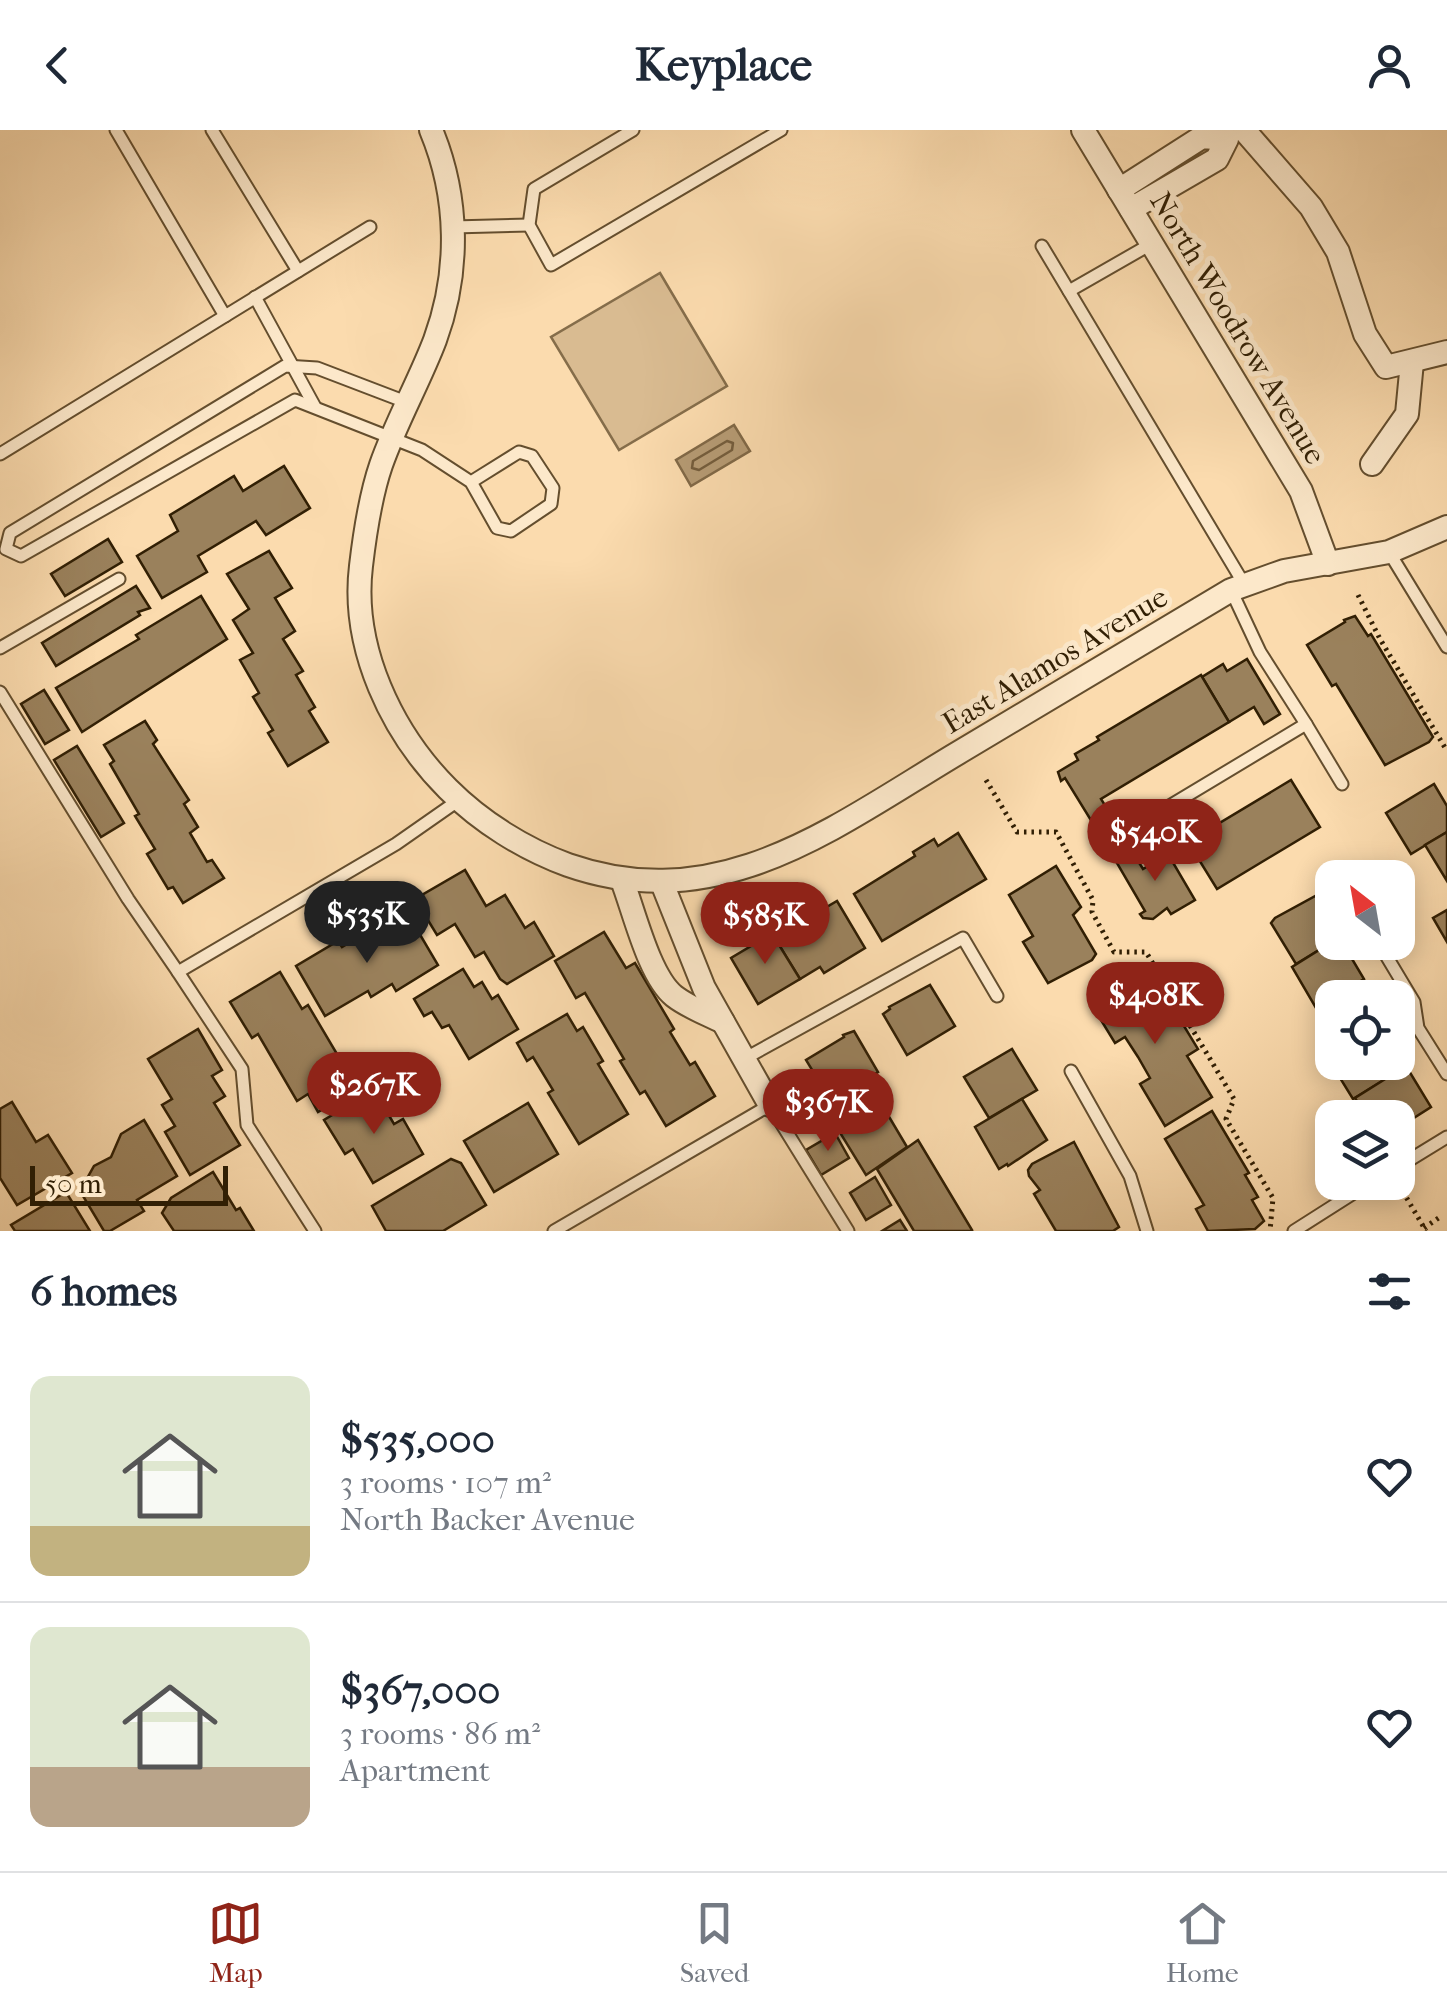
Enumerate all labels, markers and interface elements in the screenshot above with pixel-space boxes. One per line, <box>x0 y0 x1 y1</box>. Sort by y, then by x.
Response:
icon: back <box>30 38 85 93</box>
icon: person <box>1362 38 1417 93</box>
text: Keyplace <box>635 39 812 92</box>
street label: North Woodrow Avenue <box>1142 186 1333 471</box>
street label: East Alamos Avenue <box>936 579 1174 741</box>
pin: $540K <box>1085 799 1225 884</box>
text: $540K <box>1109 813 1201 850</box>
north arrow <box>1315 860 1415 960</box>
map controls <box>1315 860 1415 1200</box>
pin: $535K <box>297 881 437 966</box>
pin: $585K <box>695 882 835 967</box>
text: $535K <box>326 895 408 932</box>
text: $585K <box>723 896 807 933</box>
pin: $408K <box>1085 962 1225 1047</box>
text: $408K <box>1108 976 1202 1013</box>
button: locate <box>1315 980 1415 1080</box>
pin: $267K <box>304 1052 444 1137</box>
text: $267K <box>329 1066 419 1103</box>
pin: $367K <box>758 1069 898 1154</box>
text: $367K <box>785 1083 871 1120</box>
button: layers <box>1315 1100 1415 1200</box>
scale bar <box>30 1161 228 1206</box>
text: 50 m <box>45 1167 102 1200</box>
icon: filters <box>1362 1264 1417 1319</box>
text: 6 homes <box>30 1267 177 1316</box>
text: $535,000 <box>340 1415 495 1464</box>
icon: home <box>110 1416 230 1536</box>
icon: heart <box>1362 1449 1417 1504</box>
text: 3 rooms · 107 m² <box>340 1464 551 1501</box>
text: North Backer Avenue <box>340 1501 635 1538</box>
text: $367,000 <box>340 1666 501 1715</box>
icon: home <box>110 1667 230 1787</box>
icon: heart <box>1362 1700 1417 1755</box>
text: 3 rooms · 86 m² <box>340 1715 540 1752</box>
text: Apartment <box>340 1752 490 1789</box>
tab: Map <box>208 1896 263 1989</box>
tab: Saved <box>680 1896 749 1989</box>
tab: Home <box>1166 1896 1239 1989</box>

